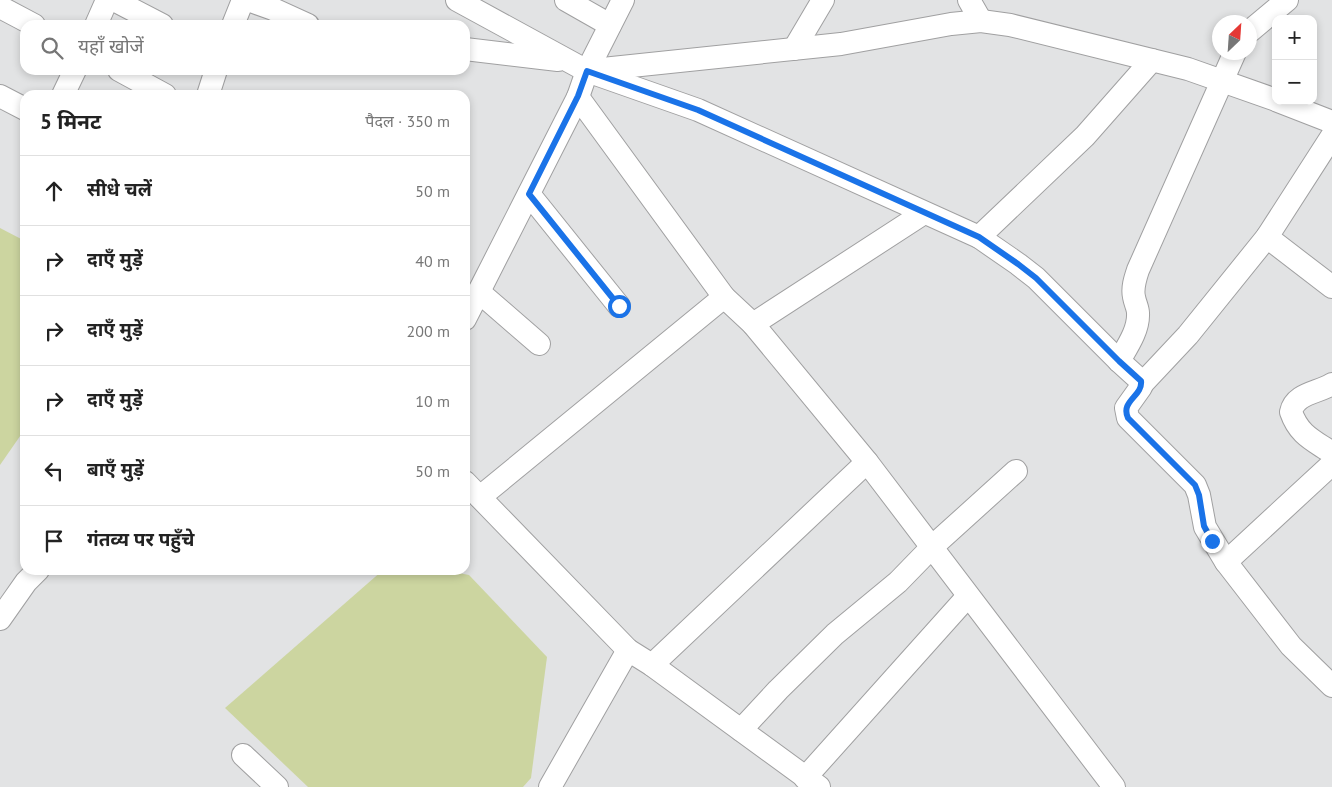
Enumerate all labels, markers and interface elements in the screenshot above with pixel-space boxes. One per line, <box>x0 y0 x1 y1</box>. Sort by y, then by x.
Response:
north arrow <box>1212 15 1257 60</box>
map controls <box>1272 15 1317 105</box>
button: + <box>1272 15 1317 60</box>
search box <box>20 20 470 75</box>
icon: search <box>38 34 66 62</box>
text: यहाँ खोजें <box>78 34 144 58</box>
button: − <box>1272 60 1317 105</box>
text: 5 मिनट <box>40 108 101 135</box>
text: पैदल · 350 m <box>365 111 450 131</box>
icon: ahead <box>40 177 68 205</box>
text: सीधे चलें <box>87 177 152 201</box>
text: 50 m <box>415 181 450 201</box>
icon: right <box>40 247 68 275</box>
text: दाएँ मुड़ें <box>87 247 143 271</box>
text: 40 m <box>415 251 450 271</box>
route start <box>608 295 631 318</box>
icon: right <box>40 317 68 345</box>
text: दाएँ मुड़ें <box>87 317 143 341</box>
text: 200 m <box>407 321 450 341</box>
icon: right <box>40 387 68 415</box>
text: दाएँ मुड़ें <box>87 387 143 411</box>
text: 10 m <box>415 391 450 411</box>
icon: left <box>40 457 68 485</box>
text: बाएँ मुड़ें <box>87 457 144 481</box>
text: 50 m <box>415 461 450 481</box>
icon: arrive <box>40 527 68 555</box>
text: गंतव्य पर पहुँचे <box>87 527 194 551</box>
route end <box>1201 530 1224 553</box>

